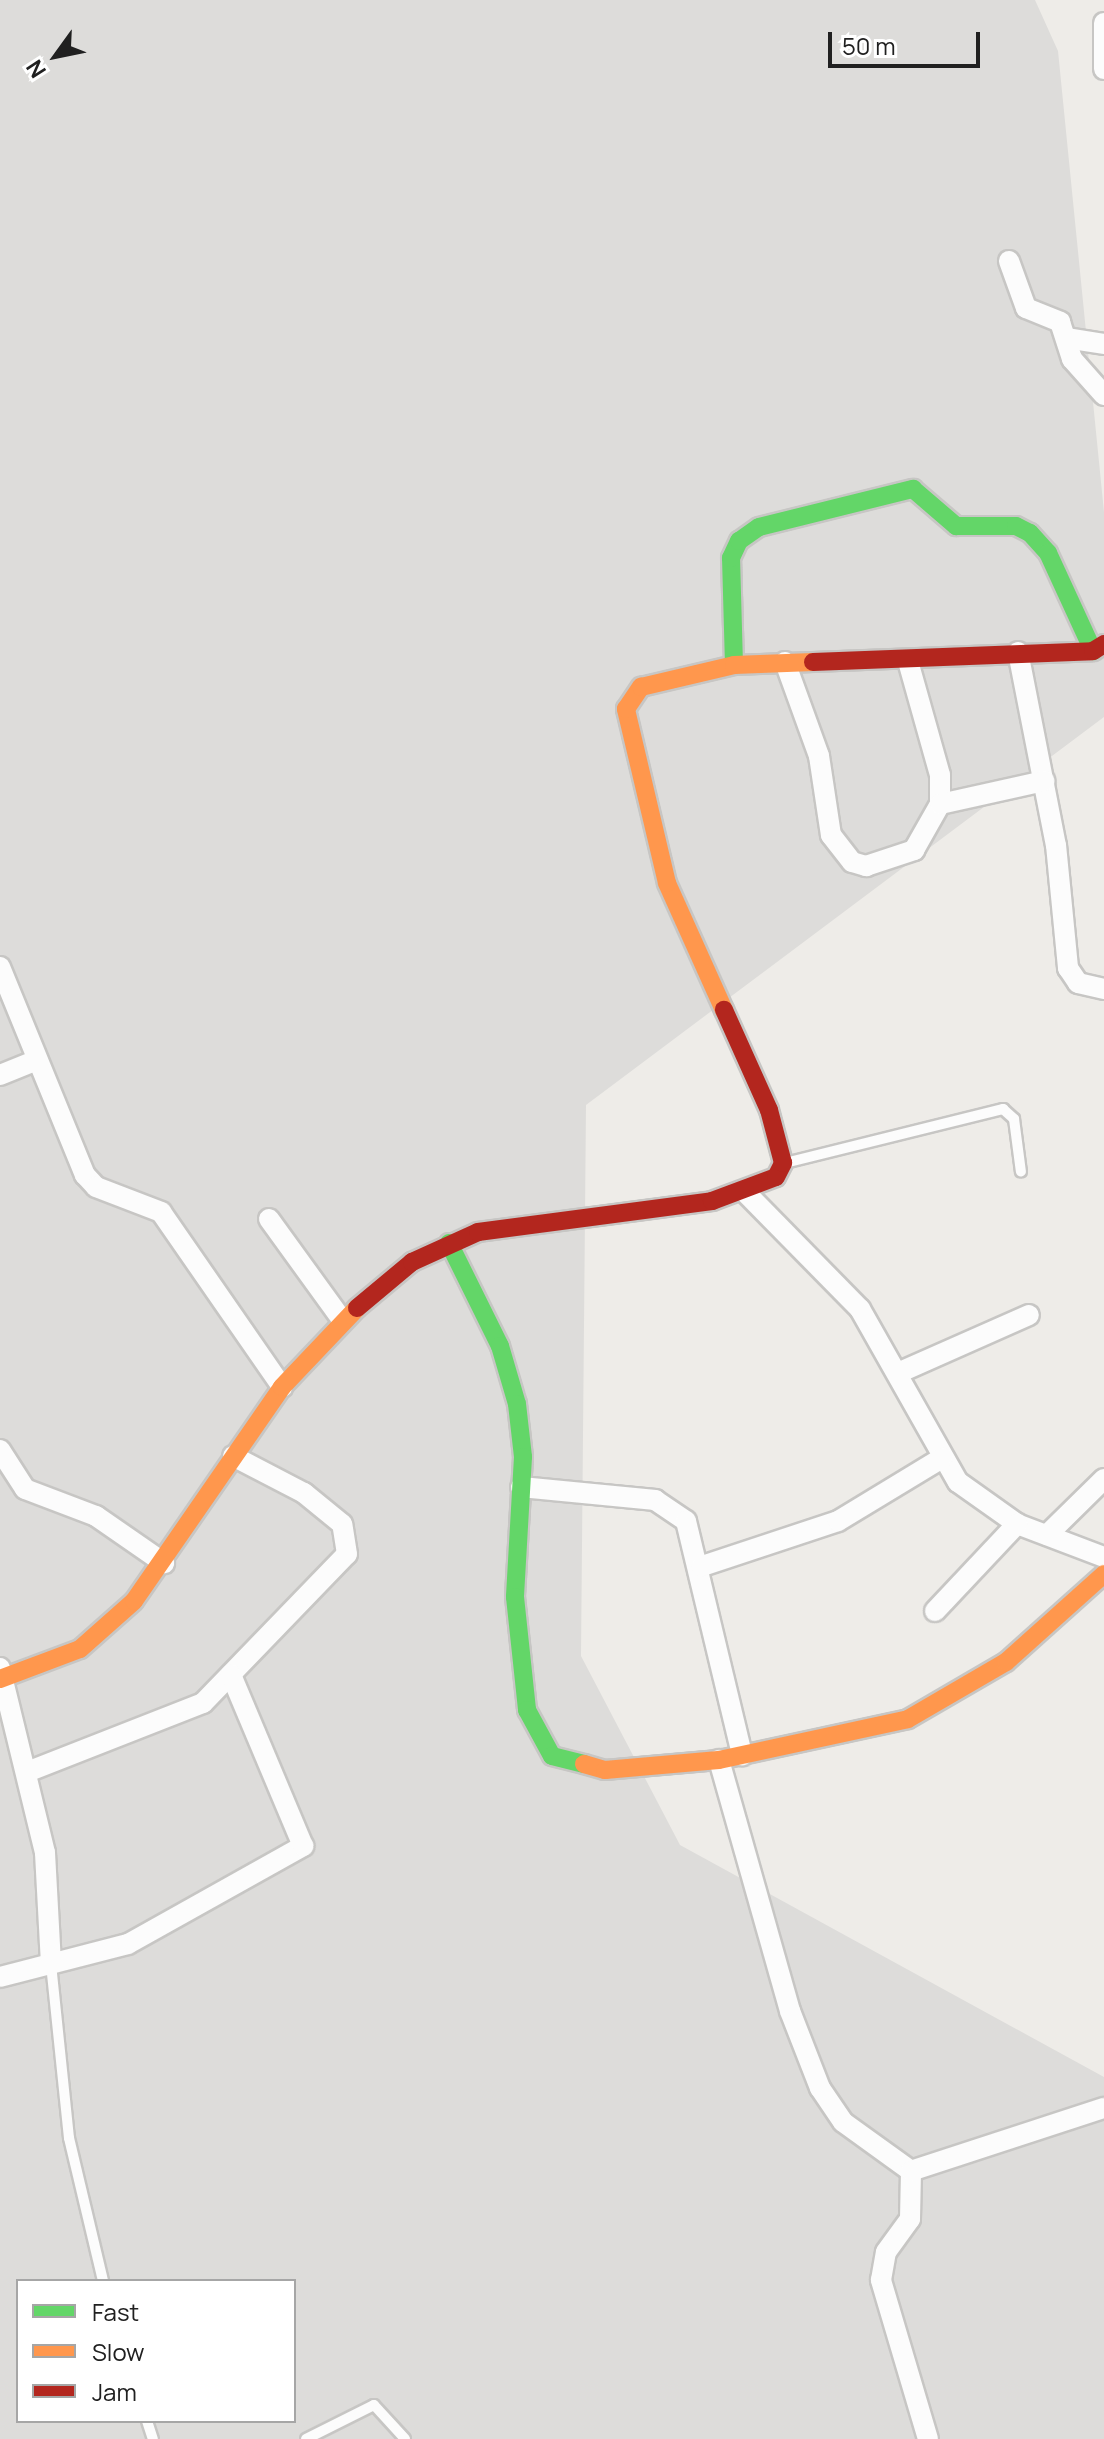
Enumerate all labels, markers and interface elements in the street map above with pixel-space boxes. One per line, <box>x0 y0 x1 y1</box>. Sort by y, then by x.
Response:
north arrow <box>16 16 96 96</box>
scale bar <box>832 16 984 66</box>
text: 50 m <box>842 29 896 62</box>
text: N <box>19 54 53 84</box>
legend <box>16 2279 296 2423</box>
text: Fast <box>92 2295 139 2328</box>
text: Slow <box>92 2335 145 2368</box>
text: Jam <box>92 2375 137 2408</box>

